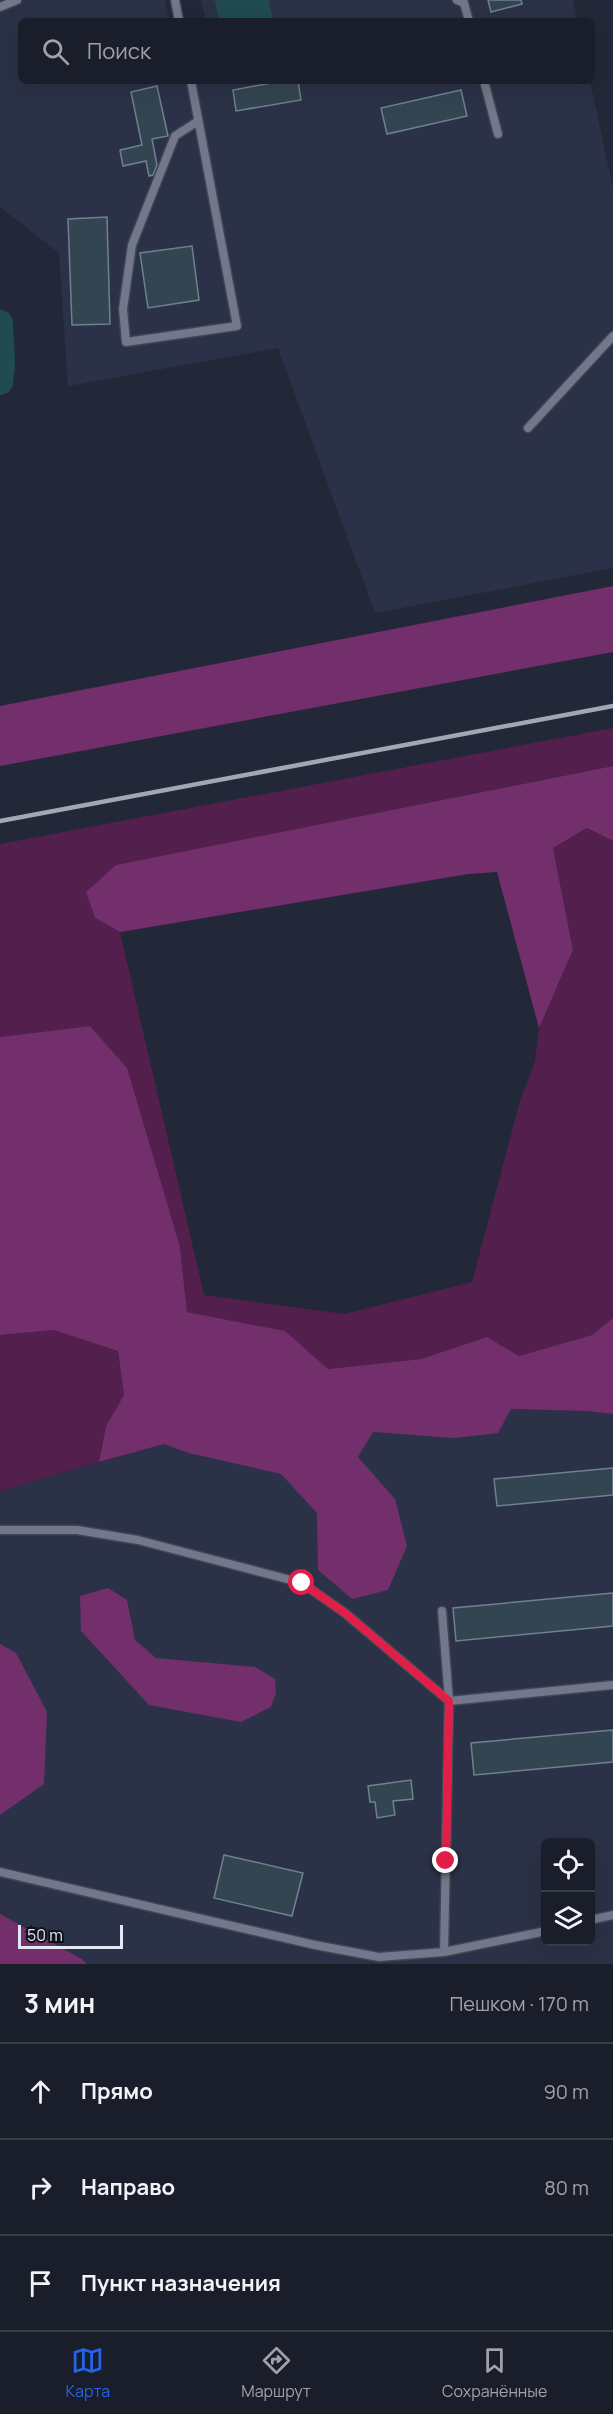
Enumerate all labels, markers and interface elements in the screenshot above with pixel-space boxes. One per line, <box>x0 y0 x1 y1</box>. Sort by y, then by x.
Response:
search box <box>18 18 595 84</box>
icon: search <box>39 35 72 68</box>
text: Поиск <box>87 36 151 66</box>
route start <box>288 1569 314 1595</box>
map controls <box>541 1838 595 1946</box>
button: locate <box>541 1838 595 1892</box>
route end <box>432 1847 458 1873</box>
button: layers <box>541 1892 595 1946</box>
scale bar <box>18 1922 123 1950</box>
text: 50 m <box>27 1924 63 1946</box>
text: 3 мин <box>24 1985 95 2021</box>
text: Пешком · 170 m <box>449 1990 589 2017</box>
icon: ahead <box>24 2075 57 2108</box>
text: Прямо <box>81 2076 153 2106</box>
text: 90 m <box>543 2078 589 2105</box>
icon: right <box>24 2171 57 2204</box>
text: Направо <box>81 2172 175 2202</box>
text: 80 m <box>544 2174 589 2201</box>
icon: arrive <box>24 2267 57 2300</box>
text: Пункт назначения <box>81 2268 281 2298</box>
tab: Карта <box>66 2344 110 2402</box>
tab: Маршрут <box>241 2344 311 2402</box>
tab: Сохранённые <box>442 2344 547 2402</box>

